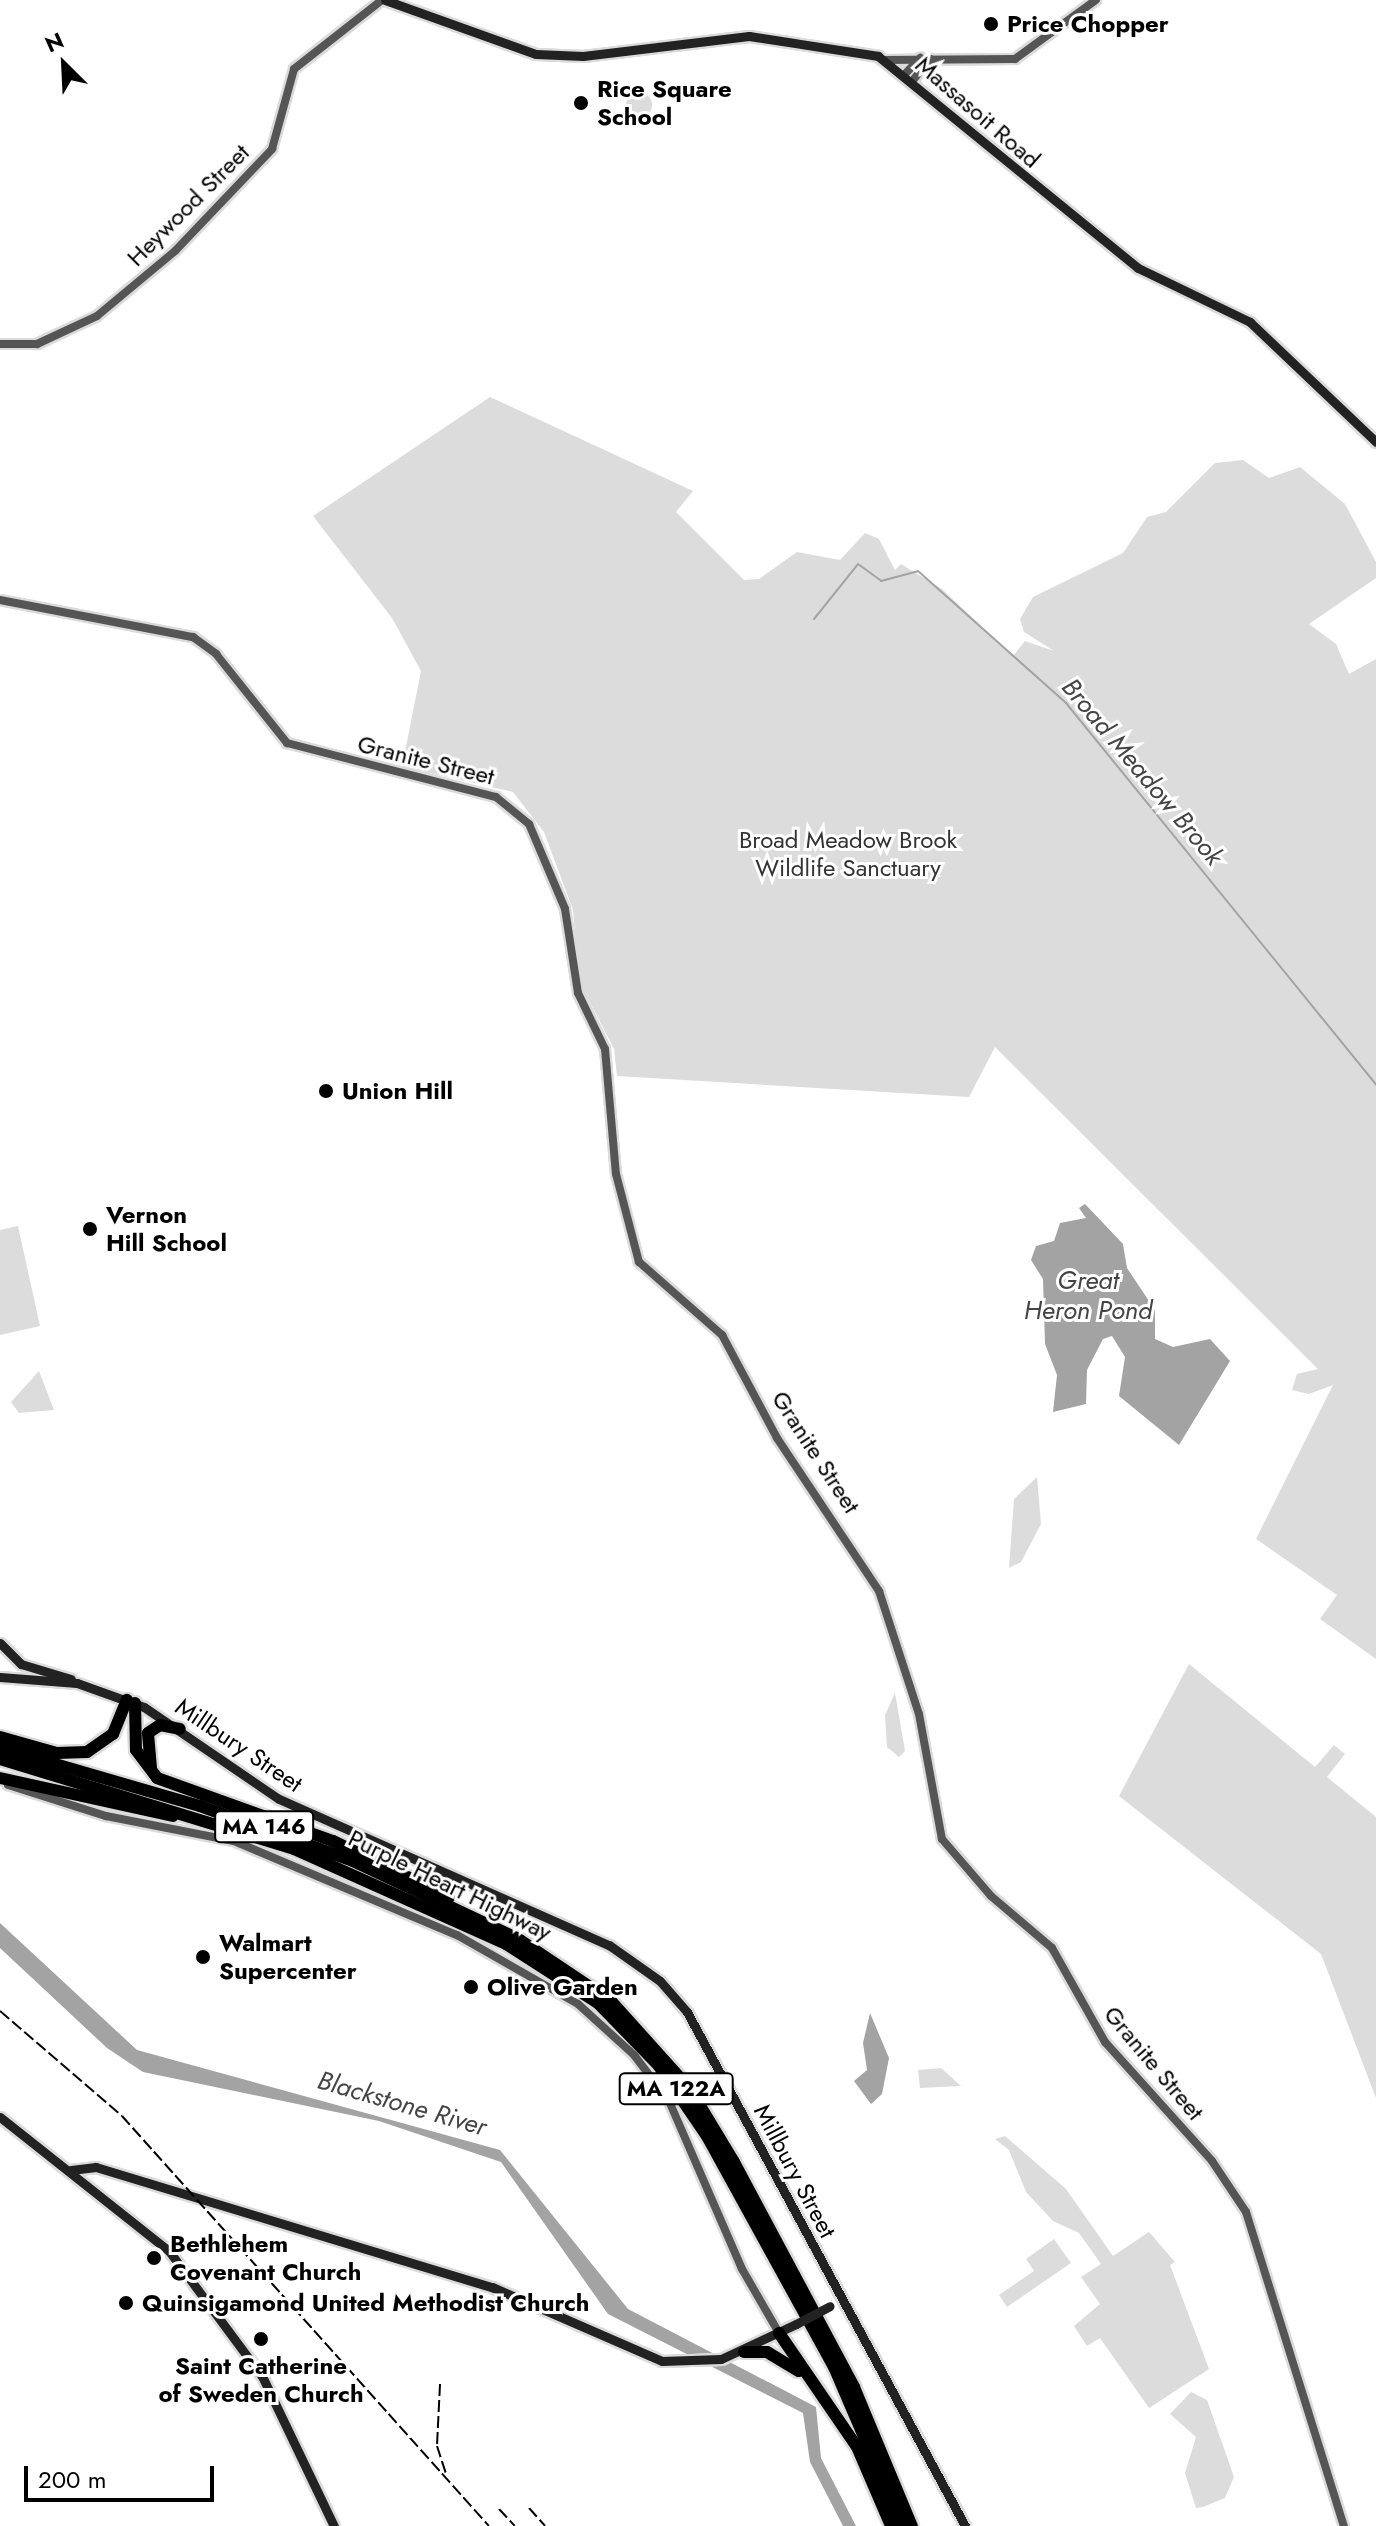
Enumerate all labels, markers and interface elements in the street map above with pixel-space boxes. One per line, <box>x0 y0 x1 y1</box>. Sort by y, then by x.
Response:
place label: Price Chopper <box>1007 10 1169 38</box>
marker: Price Chopper <box>982 15 1000 33</box>
north arrow <box>24 24 104 104</box>
text: N <box>40 24 69 60</box>
street label: Massasoit Road <box>910 50 1046 174</box>
place label: Rice Square School <box>597 75 732 131</box>
marker: Rice Square School <box>572 94 590 112</box>
street label: Heywood Street <box>121 138 255 272</box>
water label: Broad Meadow Brook <box>1055 672 1229 872</box>
street label: Granite Street <box>355 729 497 791</box>
park label: Broad Meadow Brook Wildlife Sanctuary <box>739 826 957 882</box>
place label: Union Hill <box>342 1077 453 1105</box>
marker: Union Hill <box>317 1082 335 1100</box>
place label: Vernon Hill School <box>106 1201 227 1257</box>
marker: Vernon Hill School <box>81 1220 99 1238</box>
water label: Great Heron Pond <box>1024 1265 1152 1326</box>
street label: Granite Street <box>766 1386 866 1518</box>
street label: Millbury Street <box>170 1692 308 1798</box>
road number: MA 146 <box>214 1809 314 1845</box>
street label: Purple Heart Highway <box>344 1823 556 1947</box>
place label: Walmart Supercenter <box>219 1929 357 1985</box>
marker: Walmart Supercenter <box>194 1948 212 1966</box>
place label: Olive Garden <box>487 1973 638 2001</box>
marker: Olive Garden <box>462 1978 480 1996</box>
street label: Granite Street <box>1098 2000 1210 2126</box>
water label: Blackstone River <box>314 2065 490 2143</box>
road number: MA 122A <box>618 2071 734 2107</box>
street label: Millbury Street <box>748 2099 842 2243</box>
place label: Bethlehem Covenant Church <box>170 2230 361 2286</box>
marker: Bethlehem Covenant Church <box>145 2249 163 2267</box>
place label: Quinsigamond United Methodist Church <box>142 2289 589 2317</box>
marker: Quinsigamond United Methodist Church <box>117 2294 135 2312</box>
marker: Saint Catherine of Sweden Church <box>252 2330 270 2348</box>
place label: Saint Catherine of Sweden Church <box>158 2352 364 2408</box>
scale bar <box>28 2450 218 2500</box>
text: 200 m <box>38 2462 106 2497</box>

